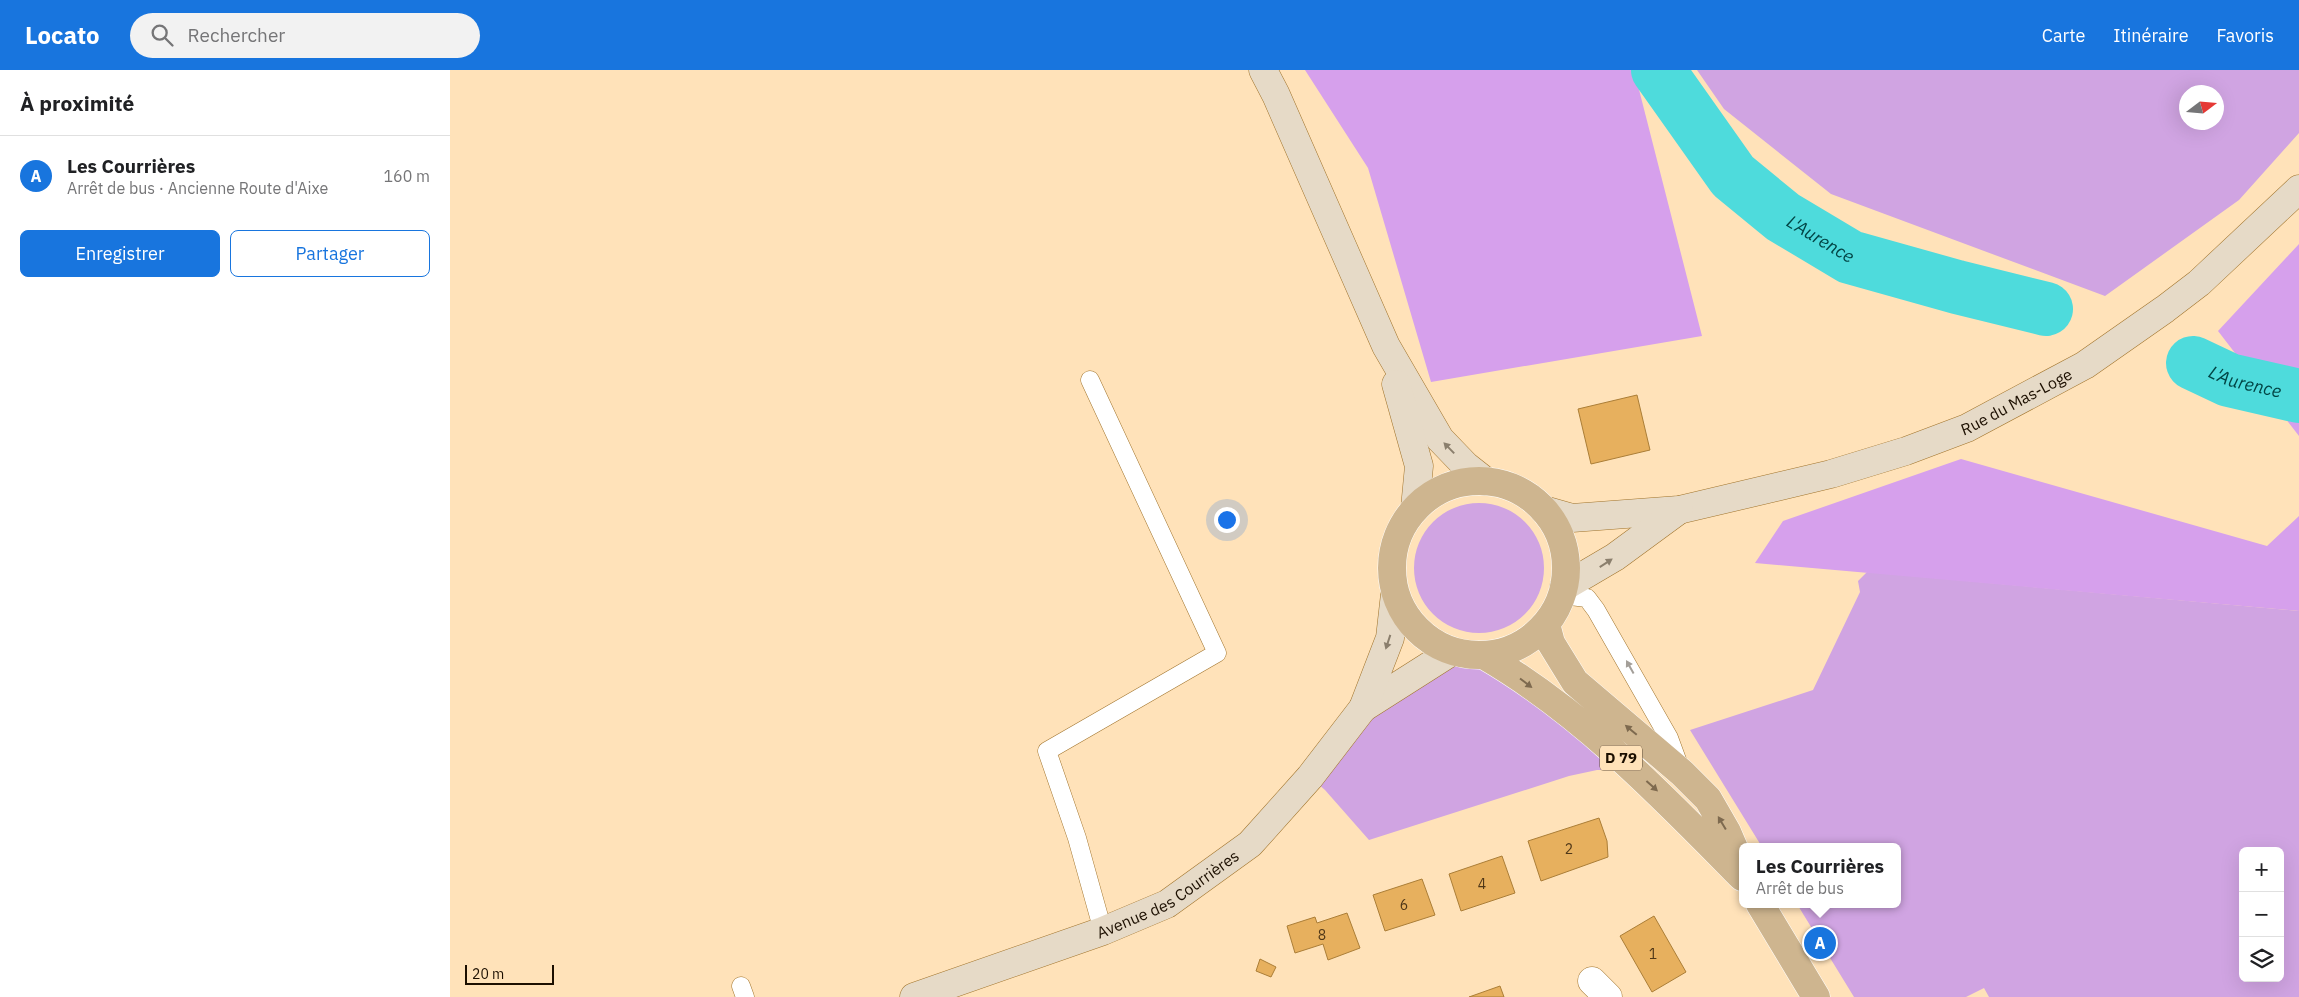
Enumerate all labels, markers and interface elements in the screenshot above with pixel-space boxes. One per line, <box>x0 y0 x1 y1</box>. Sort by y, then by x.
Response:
search box <box>130 13 480 58</box>
text: Locato <box>25 19 100 51</box>
icon: search <box>148 21 176 49</box>
text: Rechercher <box>188 23 285 47</box>
text: Carte <box>2042 24 2085 47</box>
text: Itinéraire <box>2113 24 2189 47</box>
text: Favoris <box>2217 24 2274 47</box>
north arrow <box>2179 85 2224 130</box>
text: À proximité <box>20 89 134 117</box>
text: Les Courrières <box>67 154 195 178</box>
text: A <box>31 166 41 186</box>
text: 160 m <box>383 166 430 186</box>
text: Arrêt de bus · Ancienne Route d'Aixe <box>67 178 328 198</box>
water label: L'Aurence <box>1783 210 1859 268</box>
button: Enregistrer <box>20 230 220 277</box>
button: Partager <box>230 230 430 277</box>
water label: L'Aurence <box>2205 360 2284 403</box>
street label: Rue du Mas-Loge <box>1958 364 2076 440</box>
one-way arrow <box>1443 442 1455 454</box>
your location <box>1214 507 1240 533</box>
one-way arrow <box>1600 558 1613 567</box>
one-way arrow <box>1384 635 1392 650</box>
one-way arrow <box>1625 660 1634 673</box>
one-way arrow <box>1519 678 1533 688</box>
one-way arrow <box>1625 725 1637 736</box>
road number: D 79 <box>1600 746 1642 770</box>
one-way arrow <box>1645 780 1657 792</box>
one-way arrow <box>1717 817 1726 830</box>
house number: 2 <box>1565 840 1573 858</box>
popup <box>1739 843 1901 908</box>
street label: Avenue des Courrières <box>1094 845 1243 942</box>
map controls <box>2239 847 2284 982</box>
button: + <box>2239 847 2284 892</box>
text: Les Courrières <box>1756 854 1884 878</box>
house number: 4 <box>1478 875 1486 893</box>
text: Arrêt de bus <box>1756 878 1844 898</box>
button: − <box>2239 892 2284 937</box>
house number: 6 <box>1400 896 1408 914</box>
pin: A <box>1804 924 1836 962</box>
house number: 8 <box>1318 926 1326 944</box>
button: layers <box>2239 937 2284 982</box>
house number: 1 <box>1649 945 1657 963</box>
scale bar <box>465 962 554 985</box>
text: 20 m <box>472 965 504 983</box>

